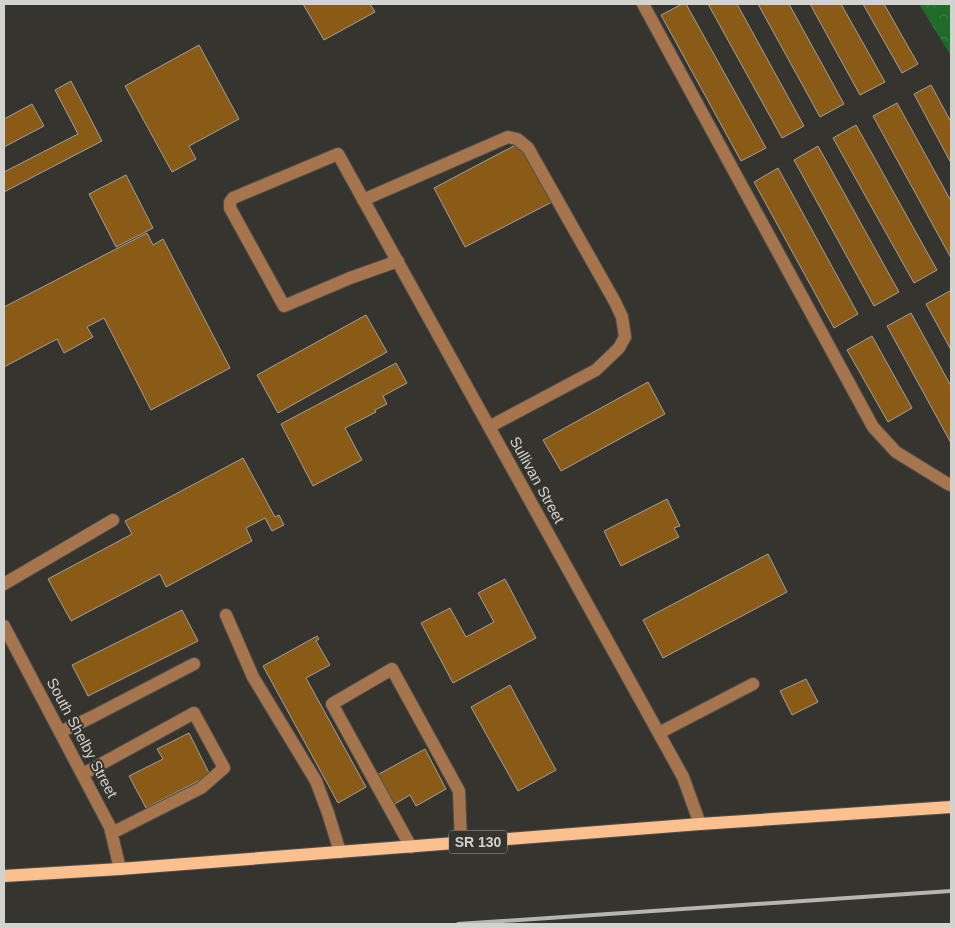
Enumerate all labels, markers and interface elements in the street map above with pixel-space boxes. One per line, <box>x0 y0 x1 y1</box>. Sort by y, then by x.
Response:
street label: Sullivan Street <box>507 433 569 527</box>
street label: South Shelby Street <box>44 675 122 801</box>
road number: SR 130 <box>449 830 507 854</box>

